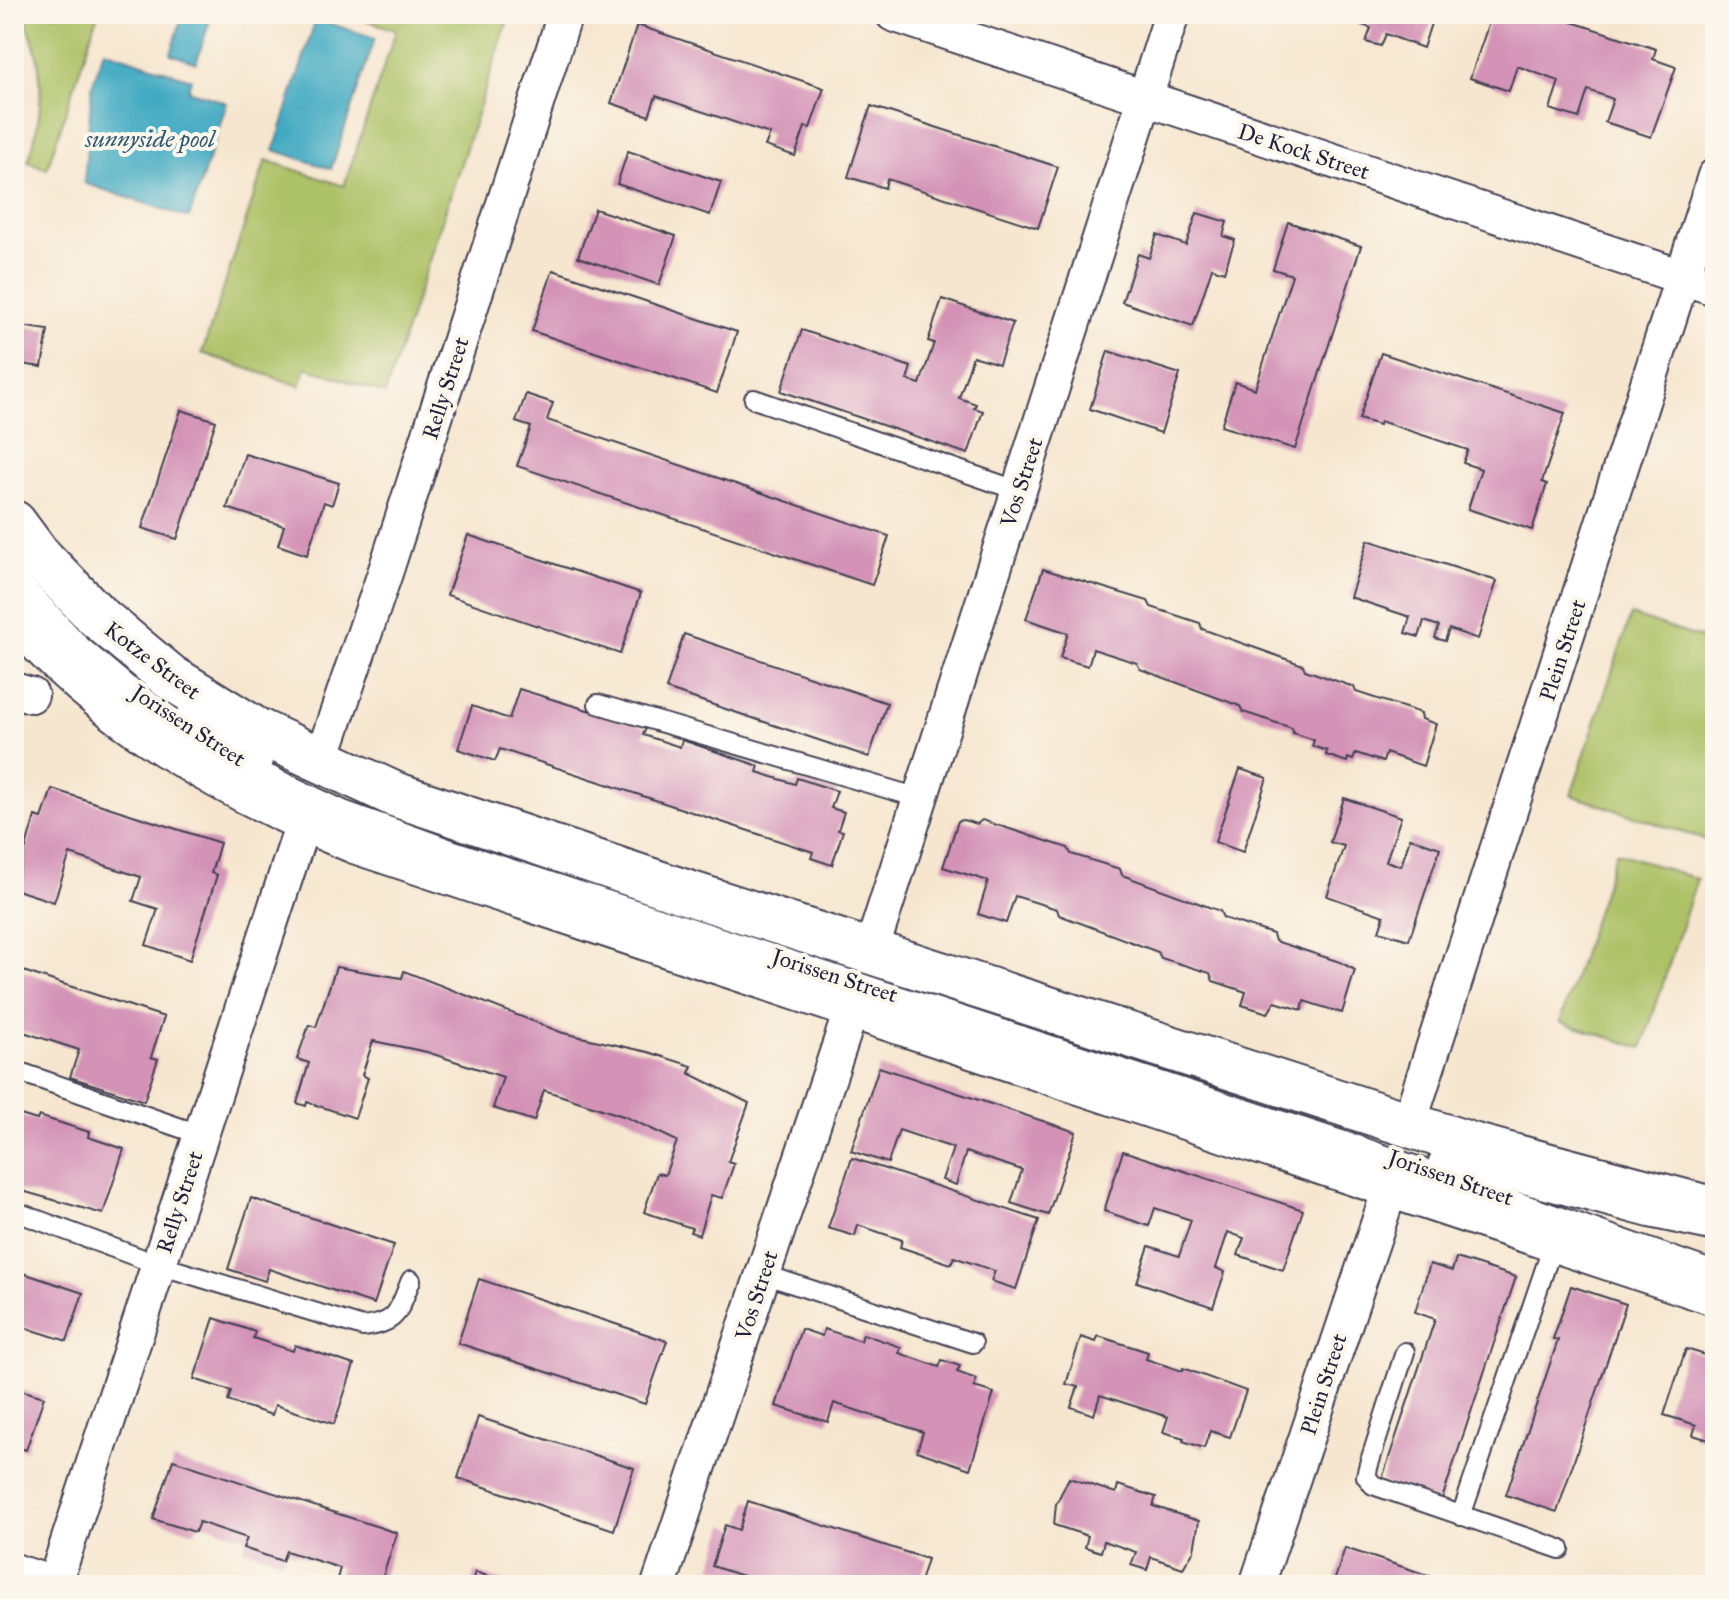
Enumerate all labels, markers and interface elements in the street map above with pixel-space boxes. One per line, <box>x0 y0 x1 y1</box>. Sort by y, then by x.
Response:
street label: De Kock Street <box>1235 118 1373 186</box>
water label: sunnyside pool <box>84 124 217 154</box>
street label: Relly Street <box>416 333 475 443</box>
street label: Vos Street <box>994 434 1049 531</box>
street label: Plein Street <box>1533 596 1592 704</box>
street label: Kotze Street <box>99 616 206 705</box>
street label: Jorissen Street <box>125 677 251 772</box>
street label: Jorissen Street <box>767 942 901 1009</box>
street label: Jorissen Street <box>1383 1143 1517 1212</box>
street label: Relly Street <box>150 1147 209 1257</box>
street label: Vos Street <box>729 1247 784 1344</box>
street label: Plein Street <box>1294 1330 1353 1438</box>

